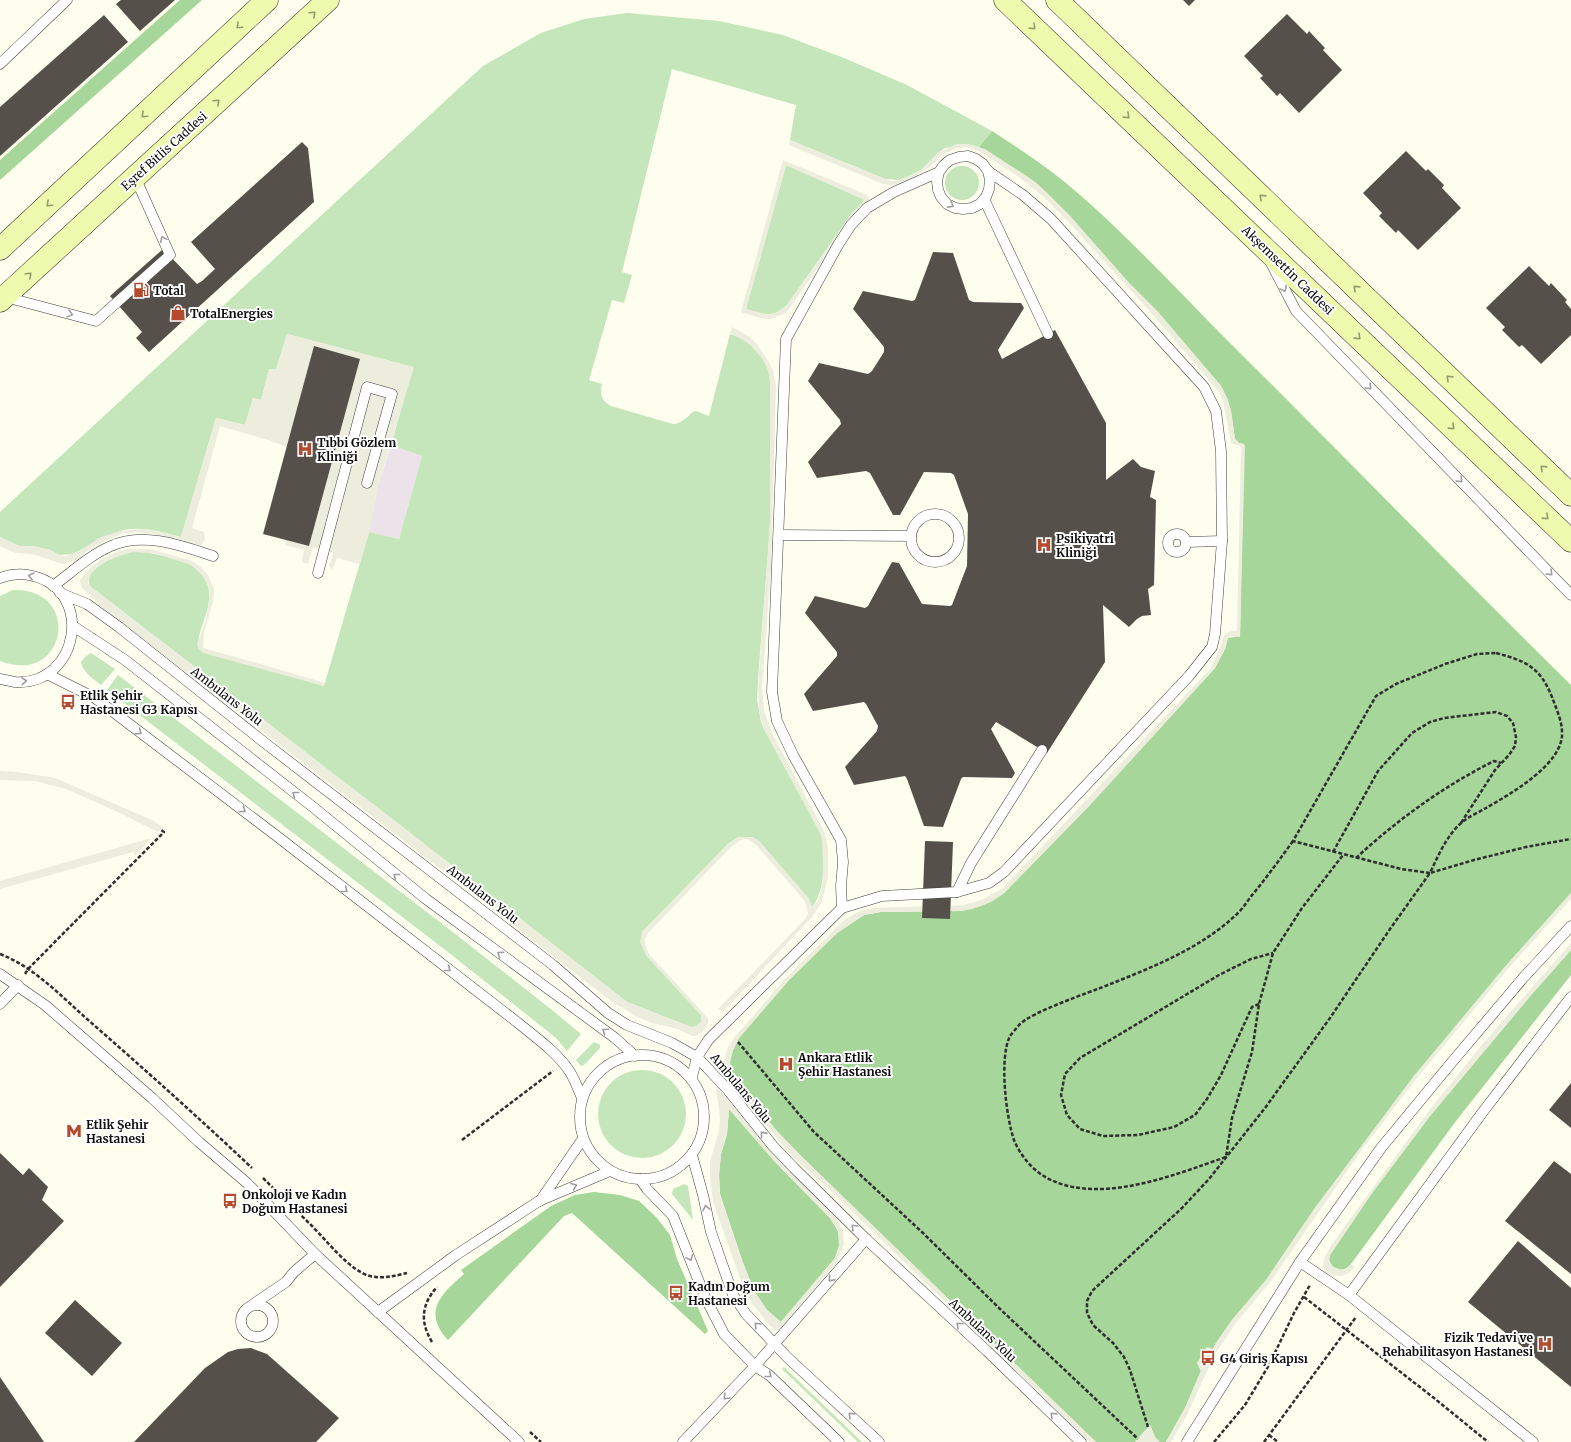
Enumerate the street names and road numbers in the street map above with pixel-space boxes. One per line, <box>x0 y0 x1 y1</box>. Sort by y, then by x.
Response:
street label: Eşref Bitlis Caddesi <box>118 109 210 193</box>
street label: Akşemsettin Caddesi <box>1238 222 1337 318</box>
street label: Ambulans Yolu <box>187 663 266 729</box>
street label: Ambulans Yolu <box>443 861 522 927</box>
street label: Ambulans Yolu <box>707 1049 775 1126</box>
street label: Ambulans Yolu <box>945 1294 1020 1365</box>

